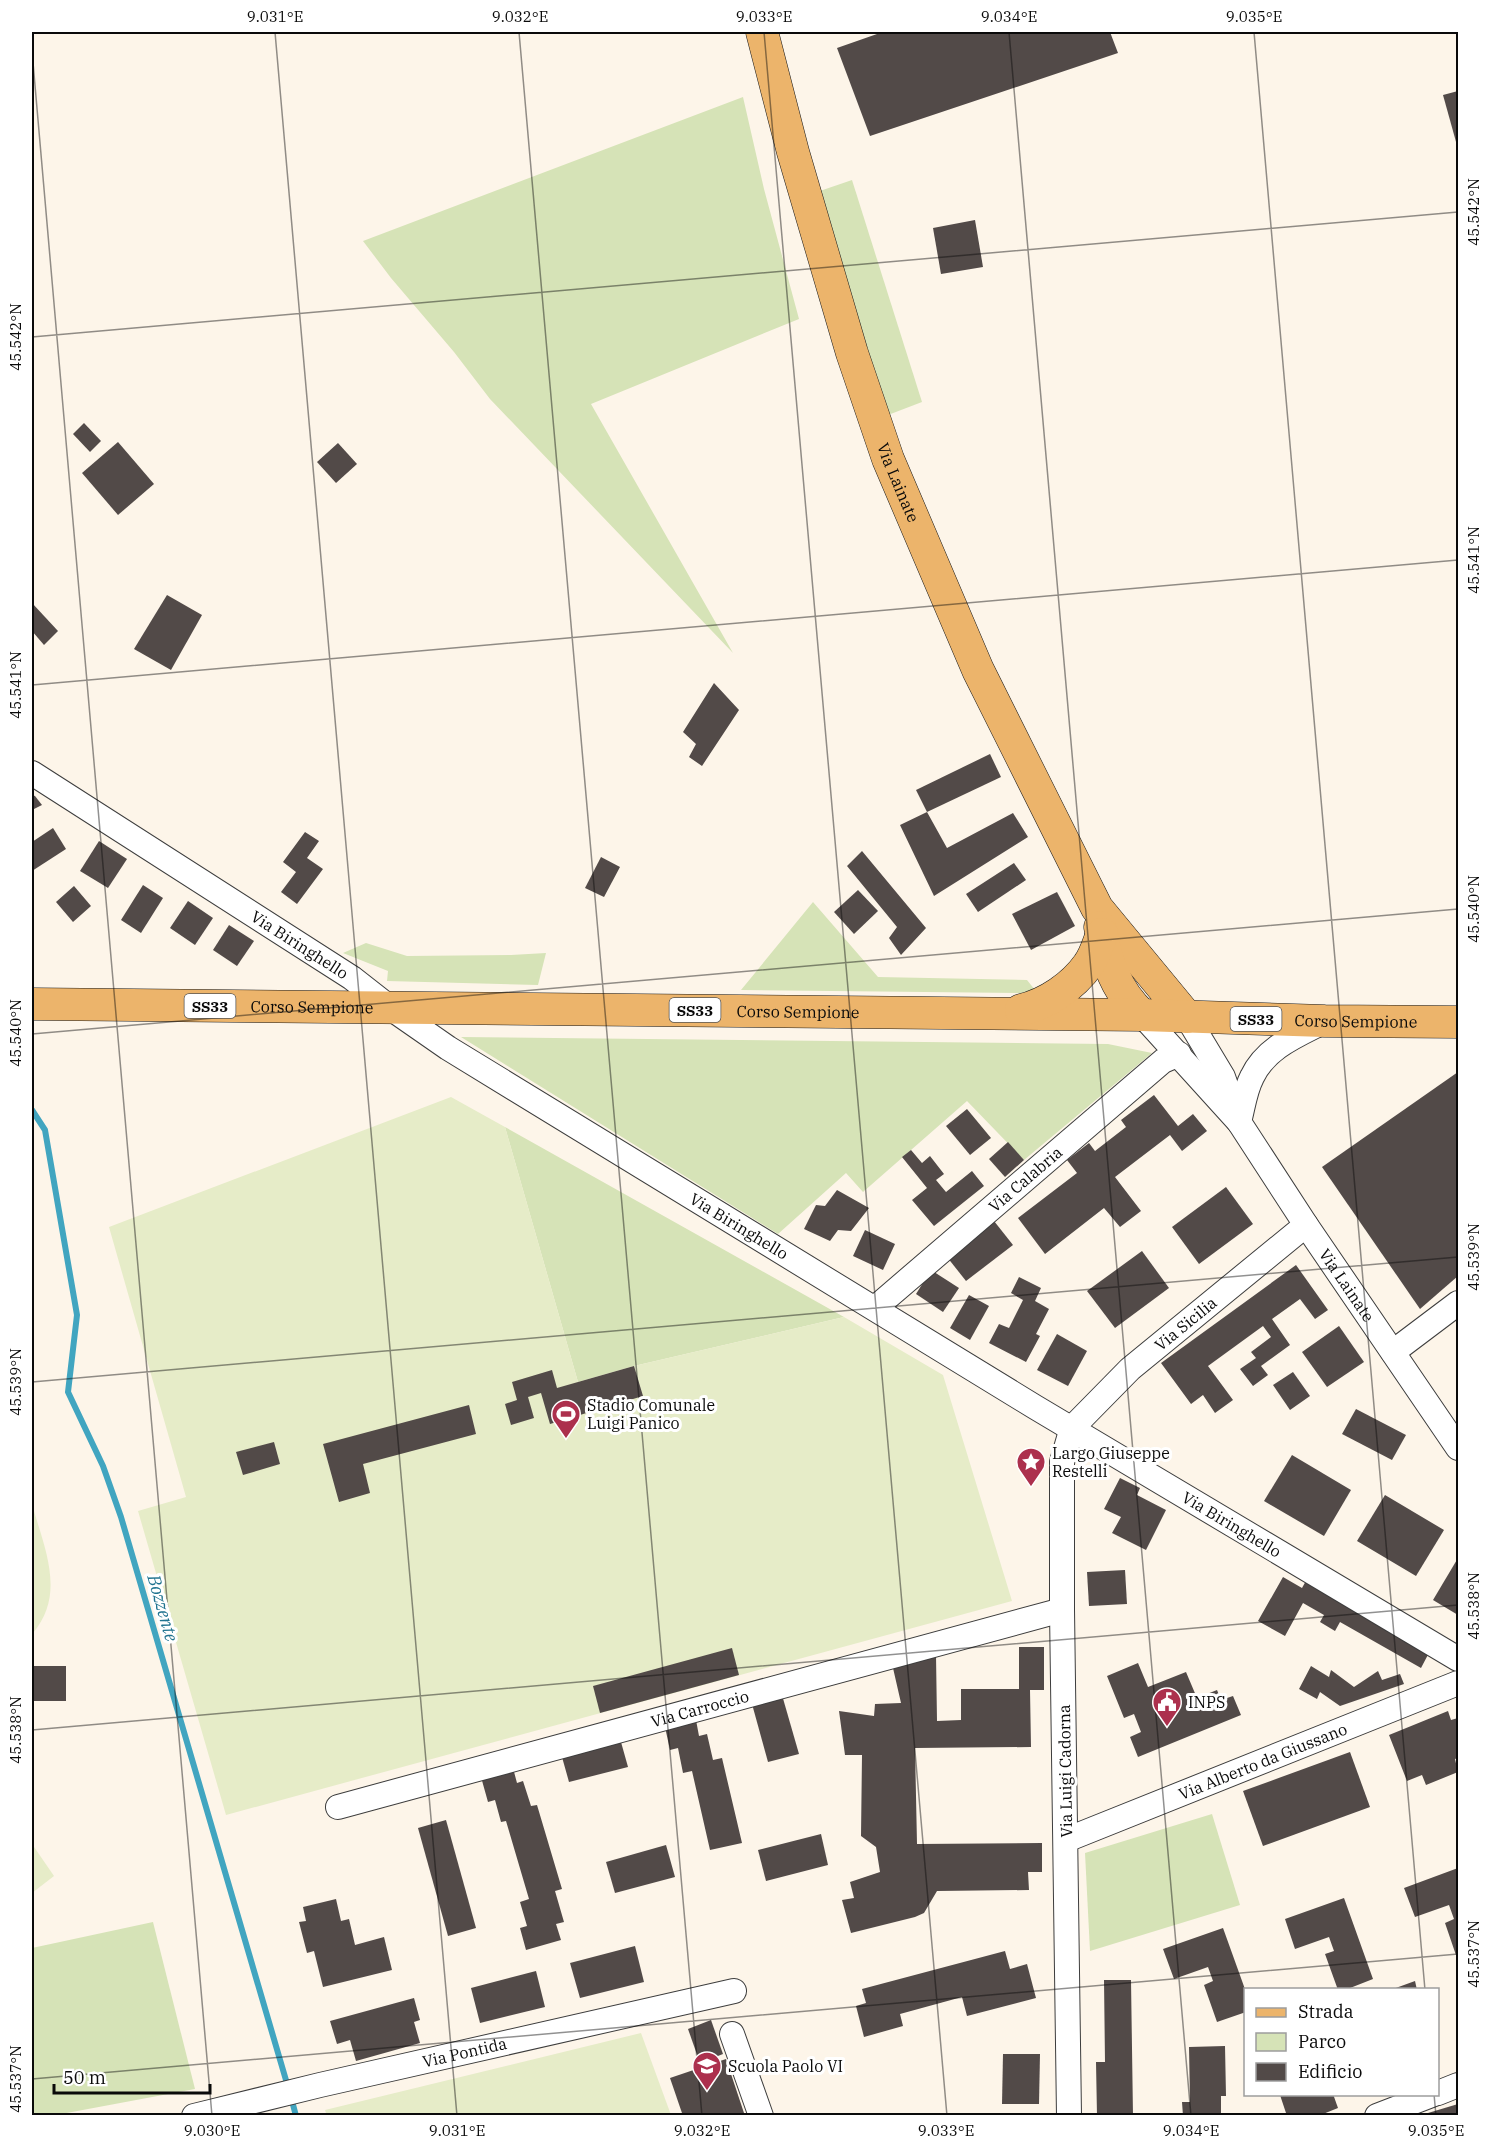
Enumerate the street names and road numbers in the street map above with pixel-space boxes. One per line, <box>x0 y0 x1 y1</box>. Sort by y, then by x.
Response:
street label: Via Lainate <box>873 440 924 525</box>
street label: Via Biringhello <box>247 906 352 983</box>
road number: SS33 <box>184 994 236 1018</box>
street label: Corso Sempione <box>250 996 374 1017</box>
road number: SS33 <box>670 998 720 1022</box>
street label: Corso Sempione <box>736 1001 859 1022</box>
road number: SS33 <box>1230 1007 1282 1031</box>
street label: Corso Sempione <box>1294 1010 1417 1032</box>
street label: Via Calabria <box>984 1142 1066 1216</box>
street label: Via Biringhello <box>686 1188 792 1264</box>
street label: Via Lainate <box>1315 1245 1379 1325</box>
street label: Via Sicilia <box>1150 1292 1221 1355</box>
street label: Via Biringhello <box>1179 1487 1285 1561</box>
street label: Via Carroccio <box>649 1686 751 1731</box>
street label: Via Luigi Cadorna <box>1054 1704 1076 1838</box>
street label: Via Alberto da Giussano <box>1176 1718 1350 1804</box>
street label: Via Pontida <box>420 2033 509 2071</box>

